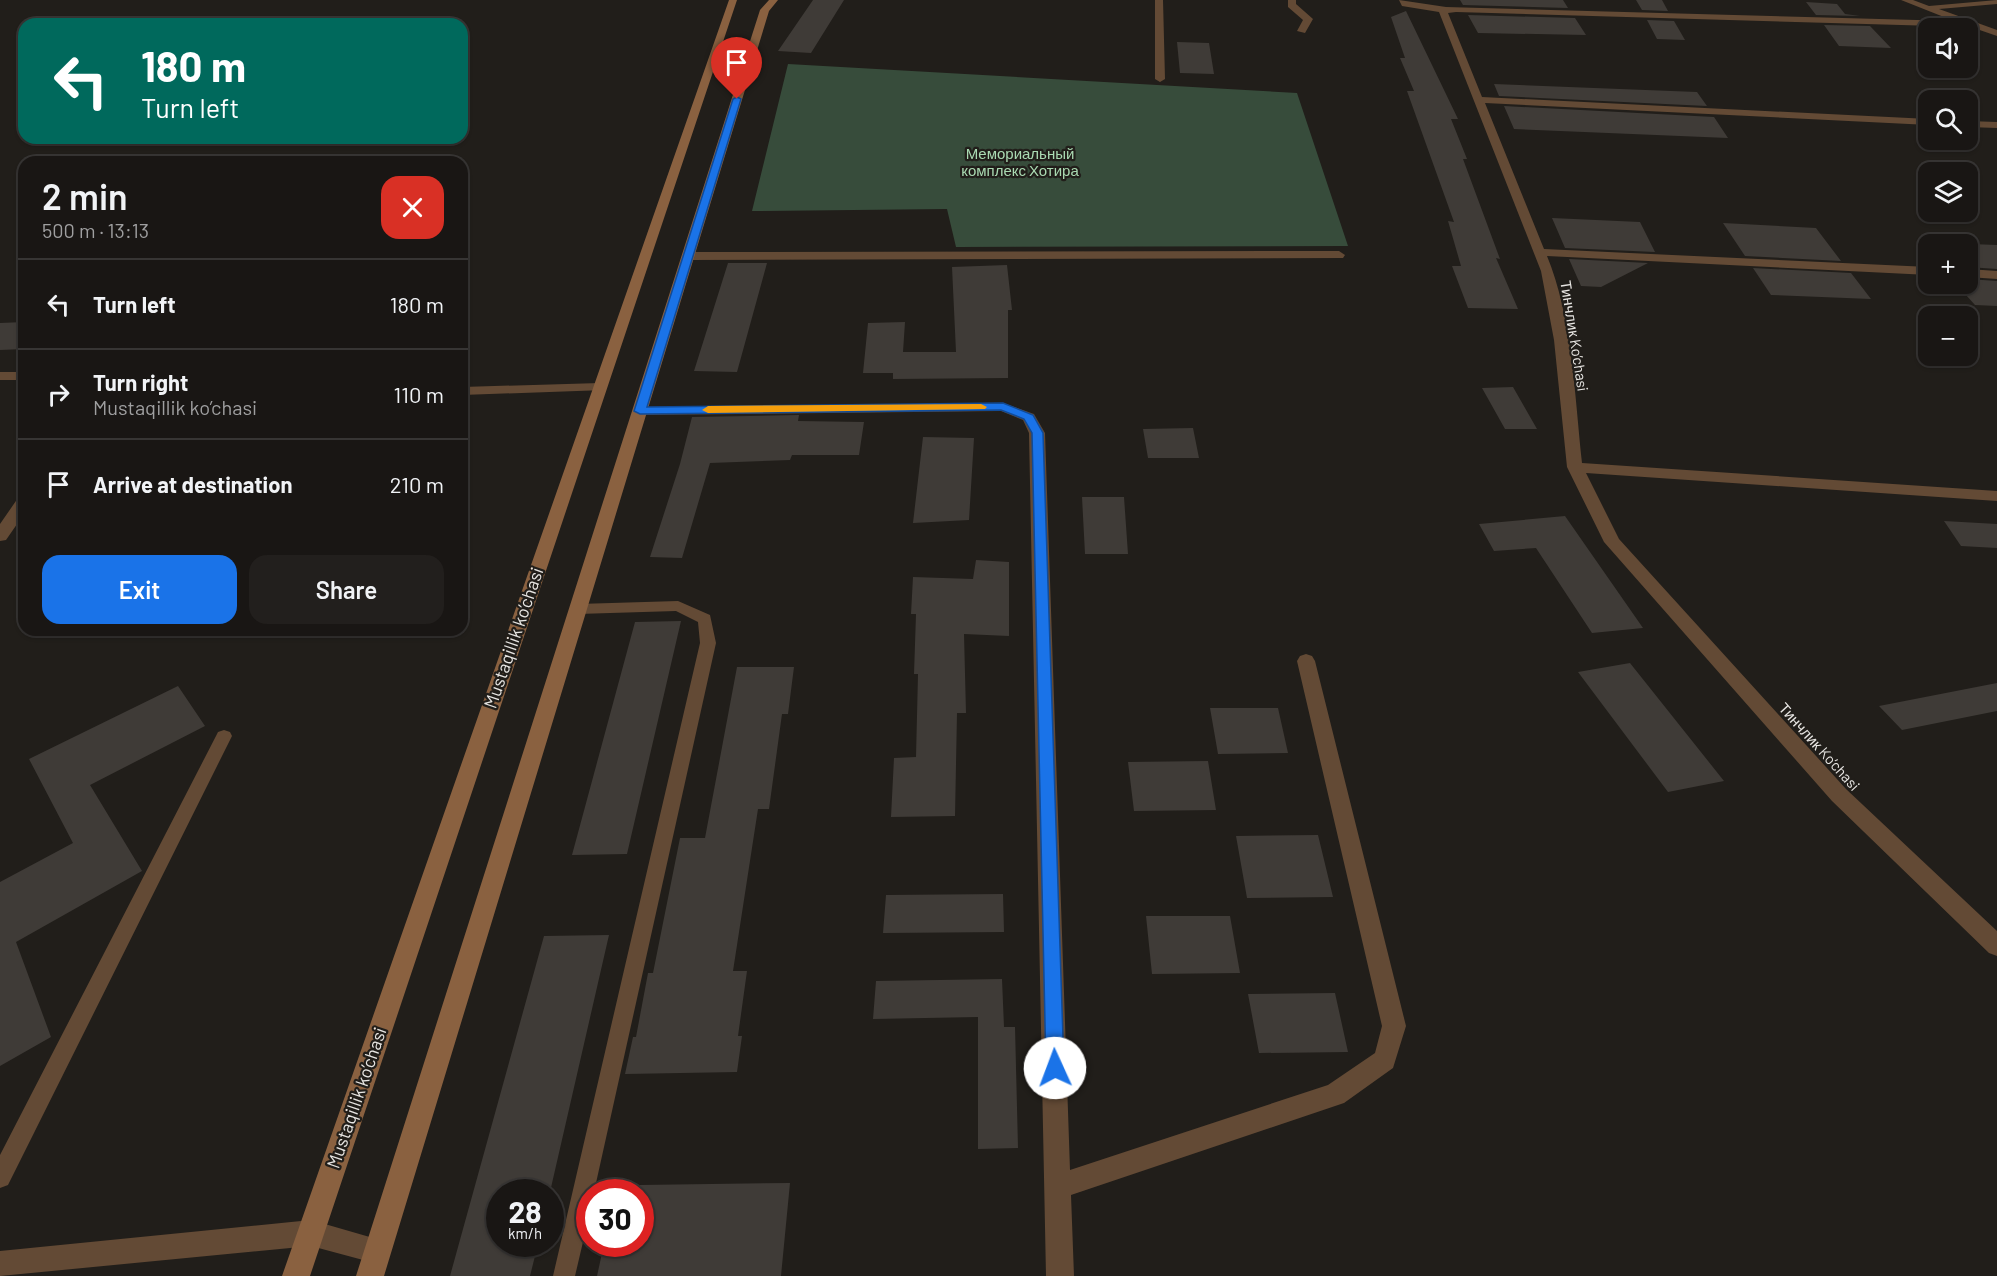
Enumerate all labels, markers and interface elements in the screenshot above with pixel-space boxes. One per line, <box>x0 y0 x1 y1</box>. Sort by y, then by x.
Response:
map controls <box>1918 18 1978 366</box>
button: sound <box>1918 18 1978 78</box>
pin <box>711 37 762 99</box>
text: 180 m <box>141 40 246 90</box>
icon: left <box>42 42 120 120</box>
icon: arrive <box>720 46 753 79</box>
button: search <box>1918 90 1978 150</box>
text: Turn left <box>141 91 239 123</box>
park label: Мемориальный комплекс Хотира <box>961 144 1079 179</box>
button: layers <box>1918 162 1978 222</box>
text: 2 min <box>42 174 128 217</box>
button: close <box>381 176 444 239</box>
text: 500 m · 13:13 <box>42 218 149 242</box>
button: + <box>1918 234 1978 294</box>
street label: Тинчлик Ko’chasi <box>1557 279 1593 393</box>
icon: left <box>42 288 75 321</box>
text: Turn left <box>93 291 176 317</box>
text: 180 m <box>390 291 444 317</box>
button: − <box>1918 306 1978 366</box>
text: Turn right <box>93 369 188 395</box>
icon: right <box>42 378 75 411</box>
text: 110 m <box>394 381 444 407</box>
text: Mustaqillik ko’chasi <box>93 395 257 419</box>
icon: arrive <box>42 468 75 501</box>
text: Arrive at destination <box>93 471 292 497</box>
text: 210 m <box>390 471 444 497</box>
button: Exit <box>42 555 237 624</box>
button: Share <box>249 555 444 624</box>
street label: Mustaqillik ko’chasi <box>479 564 548 711</box>
street label: Тинчлик Ko’chasi <box>1776 699 1864 794</box>
street label: Mustaqillik ko’chasi <box>322 1024 391 1171</box>
position arrow <box>1023 1036 1087 1100</box>
speed limit sign: 30 <box>576 1179 654 1257</box>
text: 28 <box>508 1193 542 1229</box>
text: km/h <box>508 1224 542 1242</box>

